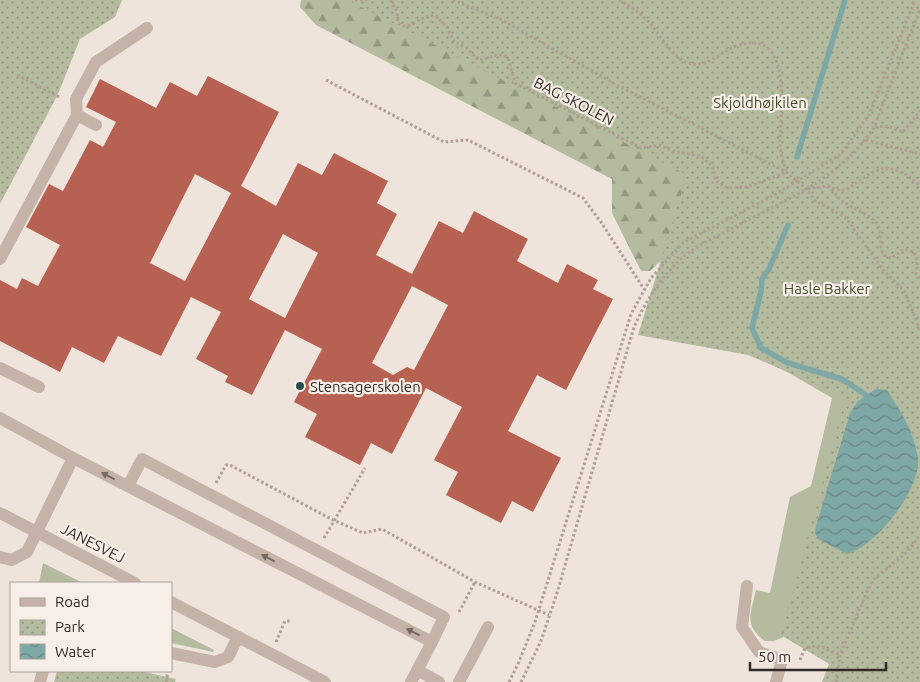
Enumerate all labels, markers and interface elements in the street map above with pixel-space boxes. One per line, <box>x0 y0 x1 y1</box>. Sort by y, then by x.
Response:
street label: BAG SKOLEN <box>531 74 617 128</box>
park label: Skjoldhøjkilen <box>713 94 807 111</box>
park label: Hasle Bakker <box>784 280 871 297</box>
place label: Stensagerskolen <box>310 378 421 395</box>
marker: Stensagerskolen <box>294 380 306 392</box>
one-way arrow <box>101 472 115 480</box>
street label: JANESVEJ <box>58 520 128 566</box>
one-way arrow <box>261 554 275 562</box>
legend <box>10 582 172 672</box>
text: Road <box>55 593 90 610</box>
text: Park <box>55 618 85 635</box>
one-way arrow <box>406 628 420 636</box>
scale bar <box>750 640 886 672</box>
text: Water <box>55 643 96 660</box>
text: 50 m <box>758 648 791 665</box>

